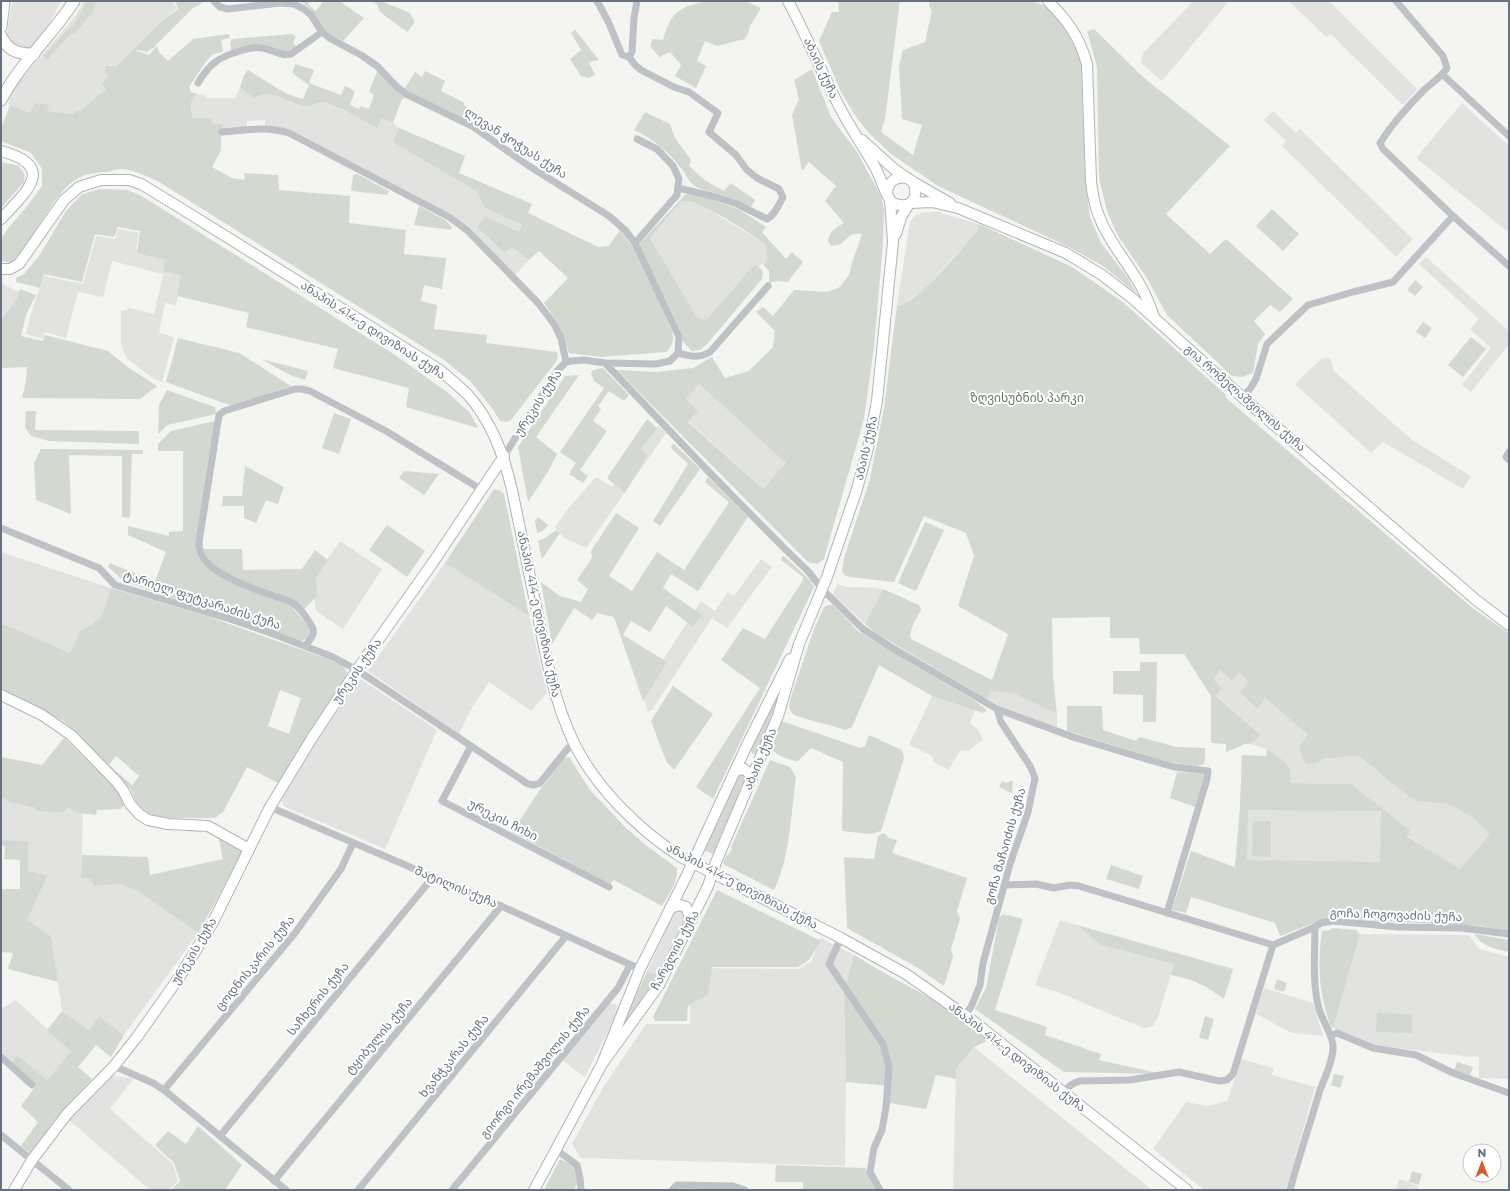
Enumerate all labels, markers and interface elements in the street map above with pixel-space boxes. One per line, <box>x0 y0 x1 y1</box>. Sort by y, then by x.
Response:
street label: აბაის ქუჩა <box>801 35 842 101</box>
street label: ლევან ჭოჭუას ქუჩა <box>462 104 570 182</box>
street label: ანაპის 414-ე დივიზიას ქუჩა <box>297 277 449 383</box>
street label: გია რომელაშვილის ქუჩა <box>1181 341 1309 455</box>
street label: ურეკის ქუჩა <box>511 367 565 439</box>
park label: ზღვისუბნის პარკი <box>970 390 1084 406</box>
street label: აბაის ქუჩა <box>851 414 880 482</box>
street label: ანაპის 414-ე დივიზიას ქუჩა <box>514 529 564 699</box>
street label: ტარიელ ფუტკარაძის ქუჩა <box>121 567 283 633</box>
street label: ურეკის ქუჩა <box>329 635 385 706</box>
street label: აბაის ქუჩა <box>740 726 779 792</box>
street label: გოჩა მაჩაიძის ქუჩა <box>981 786 1028 906</box>
street label: ურეკის ჩიხი <box>466 796 541 844</box>
street label: ანაპის 414-ე დივიზიას ქუჩა <box>663 839 821 933</box>
street label: შატილის ქუჩა <box>412 862 500 912</box>
street label: გოჩა ჩოგოვაძის ქუჩა <box>1330 905 1462 924</box>
street label: ჩარგლის ქუჩა <box>647 907 703 993</box>
street label: ცოდნისკარის ქუჩა <box>212 912 298 1014</box>
street label: ურეკის ქუჩა <box>168 914 220 987</box>
street label: საჩხერის ქუჩა <box>283 959 352 1038</box>
street label: ტყიბულის ქუჩა <box>342 994 416 1078</box>
street label: ანაპის 414-ე დივიზიას ქუჩა <box>945 998 1089 1116</box>
street label: გიორგი ირემაშვილის ქუჩა <box>476 1002 594 1142</box>
street label: ხვანჭკარას ქუჩა <box>415 1011 492 1100</box>
north arrow <box>1462 1143 1502 1183</box>
text: N <box>1478 1146 1486 1160</box>

